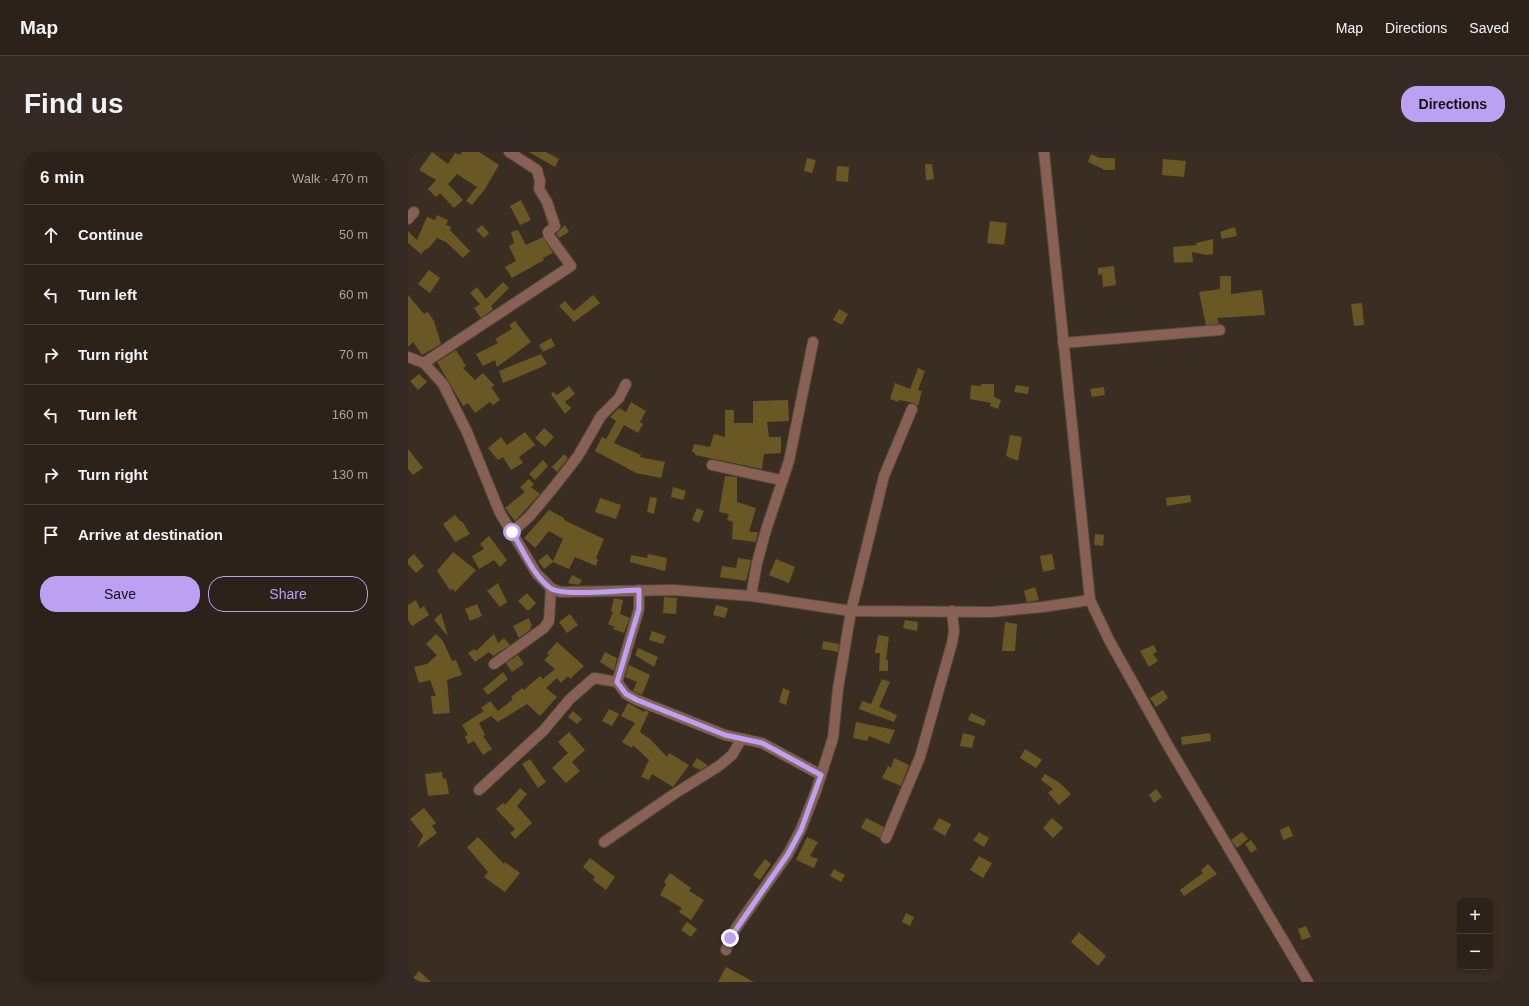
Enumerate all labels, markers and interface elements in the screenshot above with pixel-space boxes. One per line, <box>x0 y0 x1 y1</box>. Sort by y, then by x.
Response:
text: Map <box>20 17 58 38</box>
text: Map <box>1336 20 1363 36</box>
text: Directions <box>1385 20 1447 36</box>
text: Saved <box>1469 20 1509 36</box>
button: Directions <box>1401 86 1505 122</box>
text: Find us <box>24 88 124 119</box>
text: 6 min <box>40 168 84 187</box>
text: Walk · 470 m <box>292 171 368 186</box>
icon: ahead <box>40 224 62 246</box>
text: Continue <box>78 226 143 243</box>
text: 50 m <box>339 227 368 242</box>
icon: left <box>40 284 62 306</box>
text: Turn left <box>78 286 137 303</box>
text: 60 m <box>339 287 368 302</box>
icon: right <box>40 344 62 366</box>
text: Turn right <box>78 346 148 363</box>
text: 70 m <box>339 347 368 362</box>
icon: left <box>40 404 62 426</box>
text: Turn left <box>78 406 137 423</box>
text: 160 m <box>332 407 368 422</box>
icon: right <box>40 464 62 486</box>
text: Turn right <box>78 466 148 483</box>
text: 130 m <box>332 467 368 482</box>
route start <box>503 523 521 541</box>
icon: arrive <box>40 524 62 546</box>
text: Arrive at destination <box>78 526 223 543</box>
button: Save <box>40 576 200 612</box>
button: Share <box>208 576 368 612</box>
map controls <box>1457 898 1493 970</box>
button: + <box>1457 898 1493 934</box>
route end <box>721 929 739 947</box>
button: − <box>1457 934 1493 970</box>

